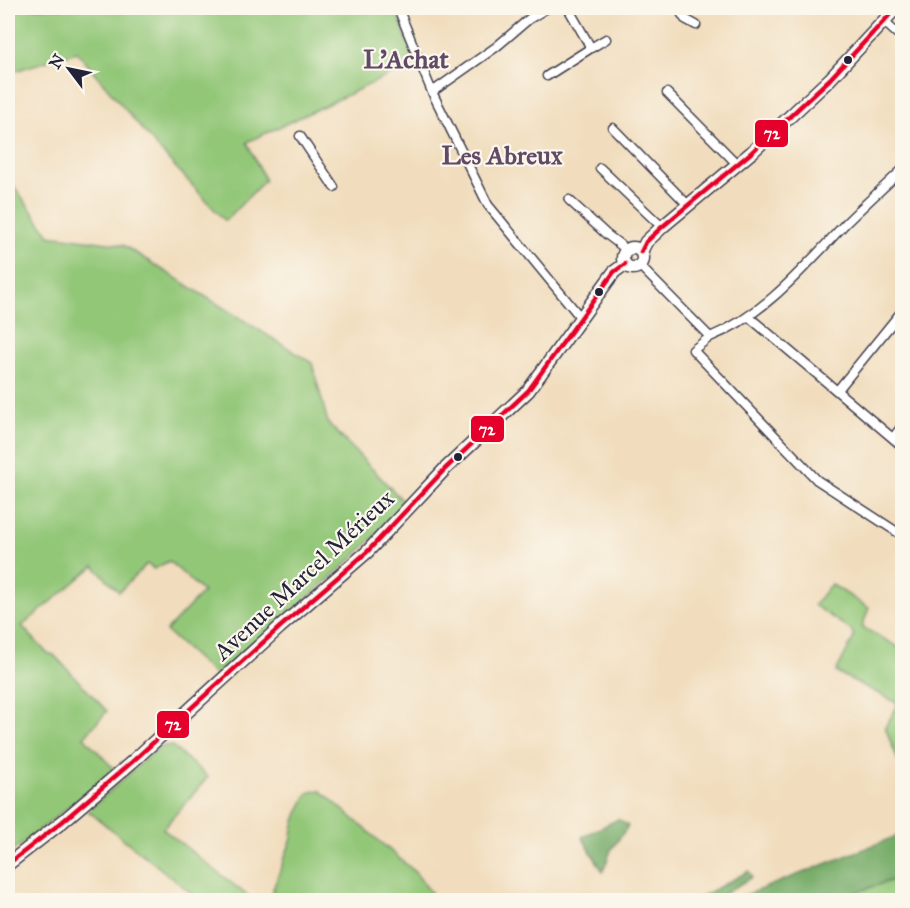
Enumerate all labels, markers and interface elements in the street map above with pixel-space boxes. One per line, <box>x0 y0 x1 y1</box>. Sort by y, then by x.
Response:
north arrow <box>39 39 99 99</box>
district label: L'Achat <box>363 43 450 75</box>
text: N <box>45 50 69 72</box>
unlabelled marker <box>842 54 854 66</box>
line badge: 72 <box>754 119 789 148</box>
text: 72 <box>764 124 781 143</box>
district label: Les Abreux <box>442 139 563 171</box>
unlabelled marker <box>593 286 605 298</box>
line badge: 72 <box>470 415 505 443</box>
text: 72 <box>479 420 496 439</box>
unlabelled marker <box>452 451 464 463</box>
street label: Avenue Marcel Mérieux <box>207 483 401 667</box>
line badge: 72 <box>156 710 190 739</box>
text: 72 <box>165 715 182 734</box>

